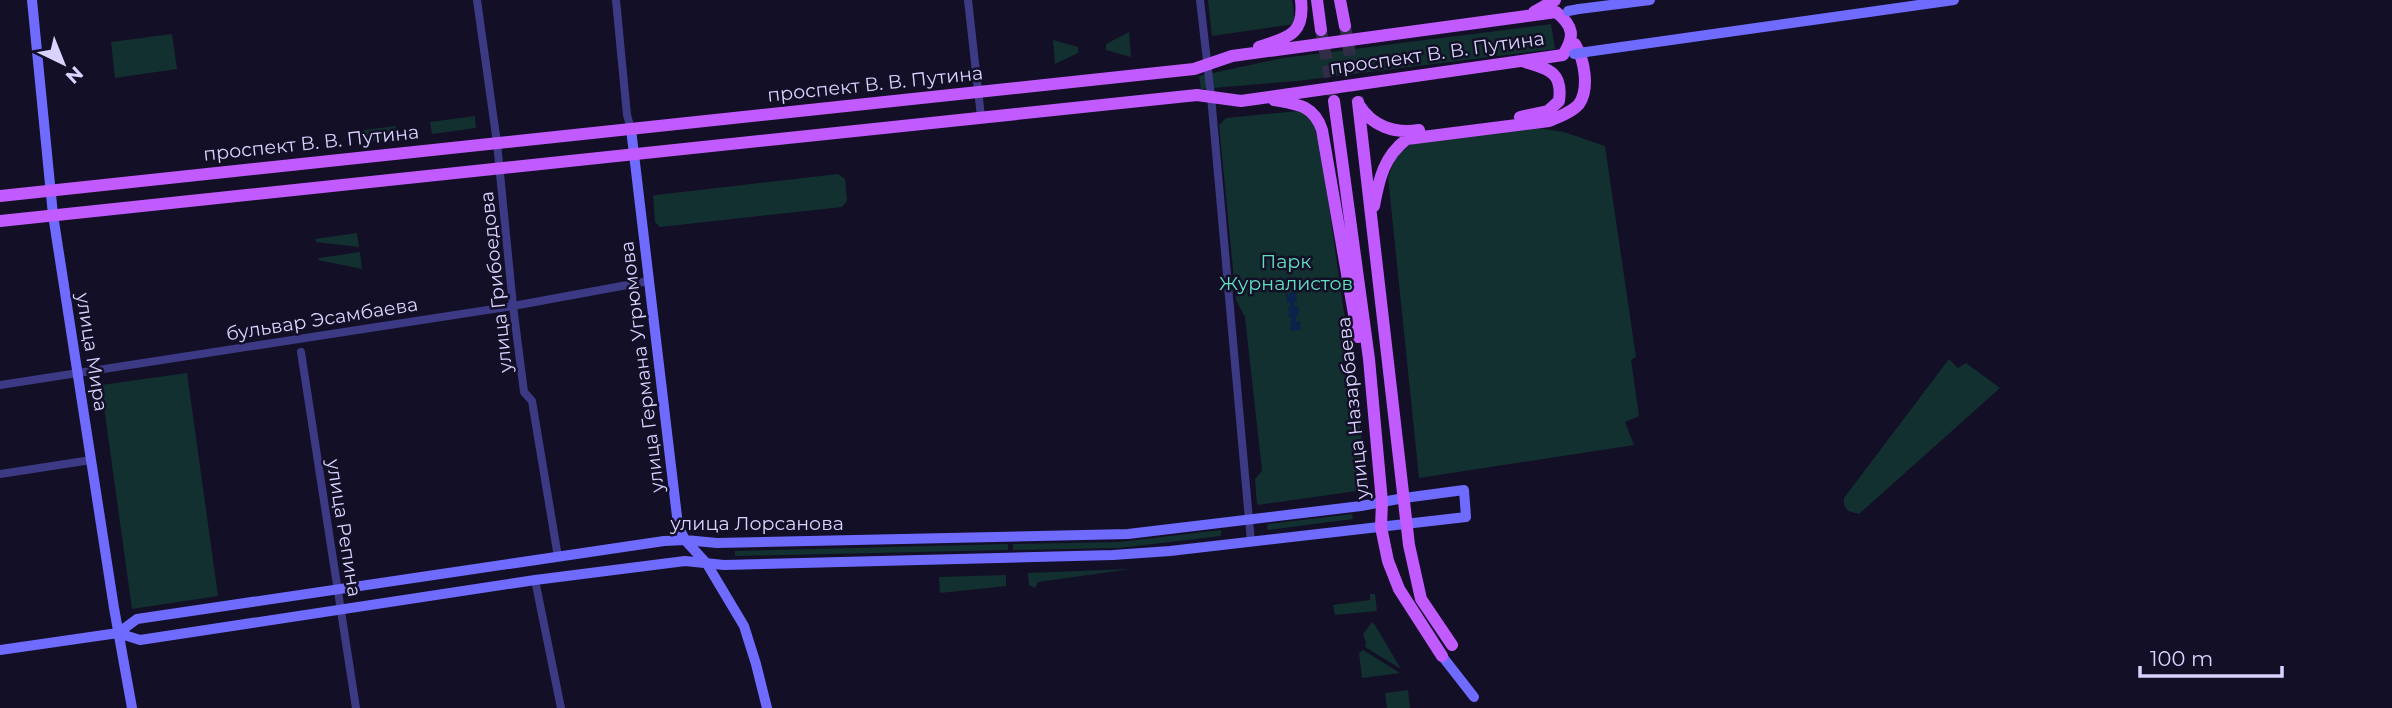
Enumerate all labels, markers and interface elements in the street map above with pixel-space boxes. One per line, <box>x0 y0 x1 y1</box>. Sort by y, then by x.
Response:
street label: проспект В. В. Путина <box>1328 27 1546 79</box>
north arrow <box>28 28 98 98</box>
text: N <box>61 61 88 89</box>
street label: проспект В. В. Путина <box>766 61 984 107</box>
street label: проспект В. В. Путина <box>202 120 420 166</box>
street label: улица Грибоедова <box>475 190 517 375</box>
street label: улица Германа Угрюмова <box>615 240 669 495</box>
park label: Парк Журналистов <box>1219 250 1353 295</box>
street label: улица Мира <box>71 290 113 413</box>
street label: бульвар Эсамбаева <box>224 292 420 346</box>
street label: улица Назарбаева <box>1332 316 1374 501</box>
street label: улица Репина <box>322 457 366 598</box>
street label: улица Лорсанова <box>669 512 844 535</box>
scale bar <box>2140 634 2282 678</box>
text: 100 m <box>2150 646 2213 671</box>

